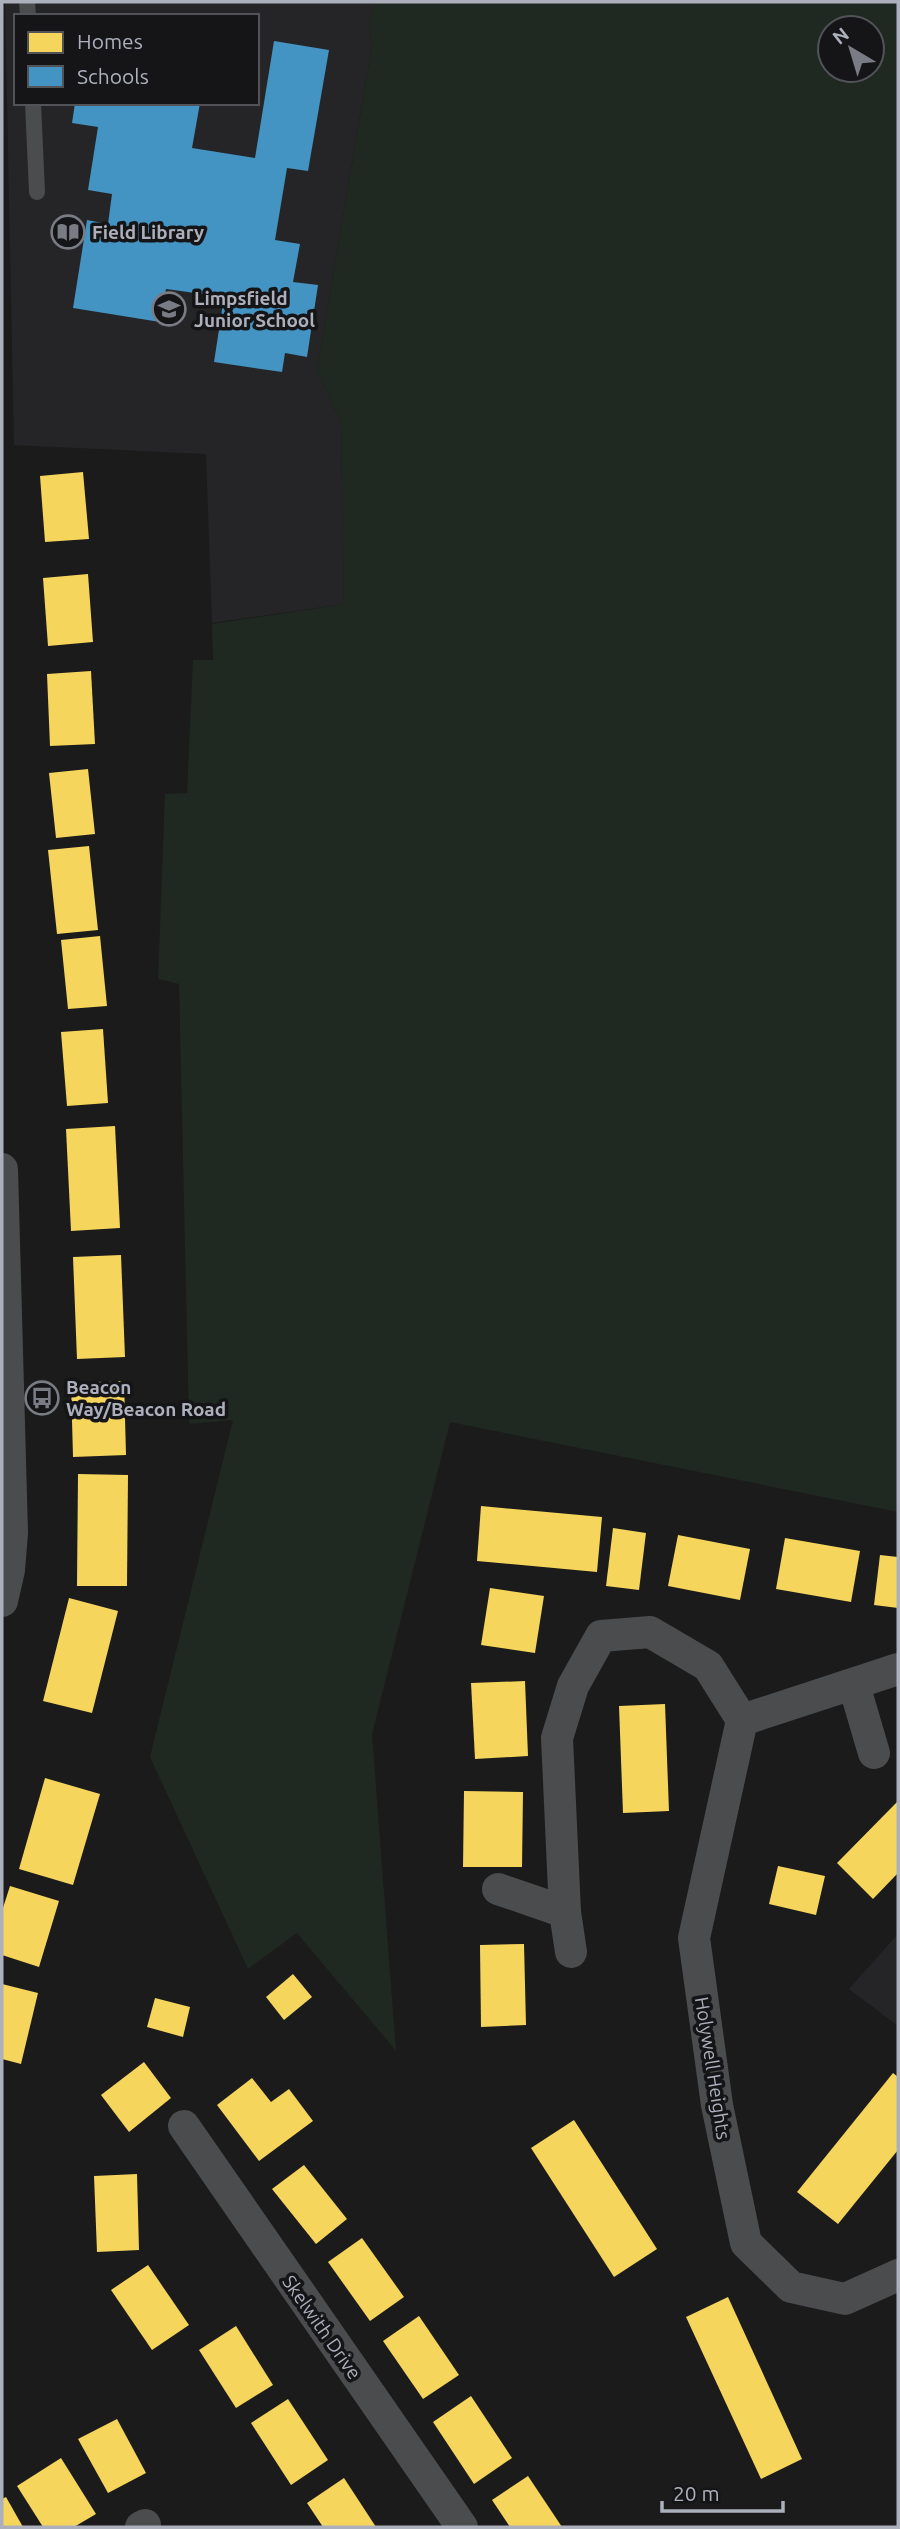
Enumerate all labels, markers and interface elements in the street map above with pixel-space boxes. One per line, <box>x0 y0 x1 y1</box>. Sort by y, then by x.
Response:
legend <box>14 14 259 105</box>
north arrow <box>816 14 886 84</box>
text: N <box>828 23 853 49</box>
text: Homes <box>77 29 143 53</box>
text: Schools <box>77 64 149 88</box>
library icon: Field Library <box>49 213 87 251</box>
place label: Field Library <box>92 221 204 243</box>
place label: Limpsfield Junior School <box>194 287 315 331</box>
school or university icon: Limpsfield Junior School <box>150 290 188 328</box>
place label: Beacon Way/Beacon Road <box>66 1376 226 1420</box>
bus stop icon: Beacon Way/Beacon Road <box>23 1379 61 1417</box>
street label: Holywell Heights <box>691 1995 735 2141</box>
street label: Skelwith Drive <box>278 2271 366 2383</box>
scale bar <box>662 2470 783 2514</box>
text: 20 m <box>673 2481 720 2505</box>

